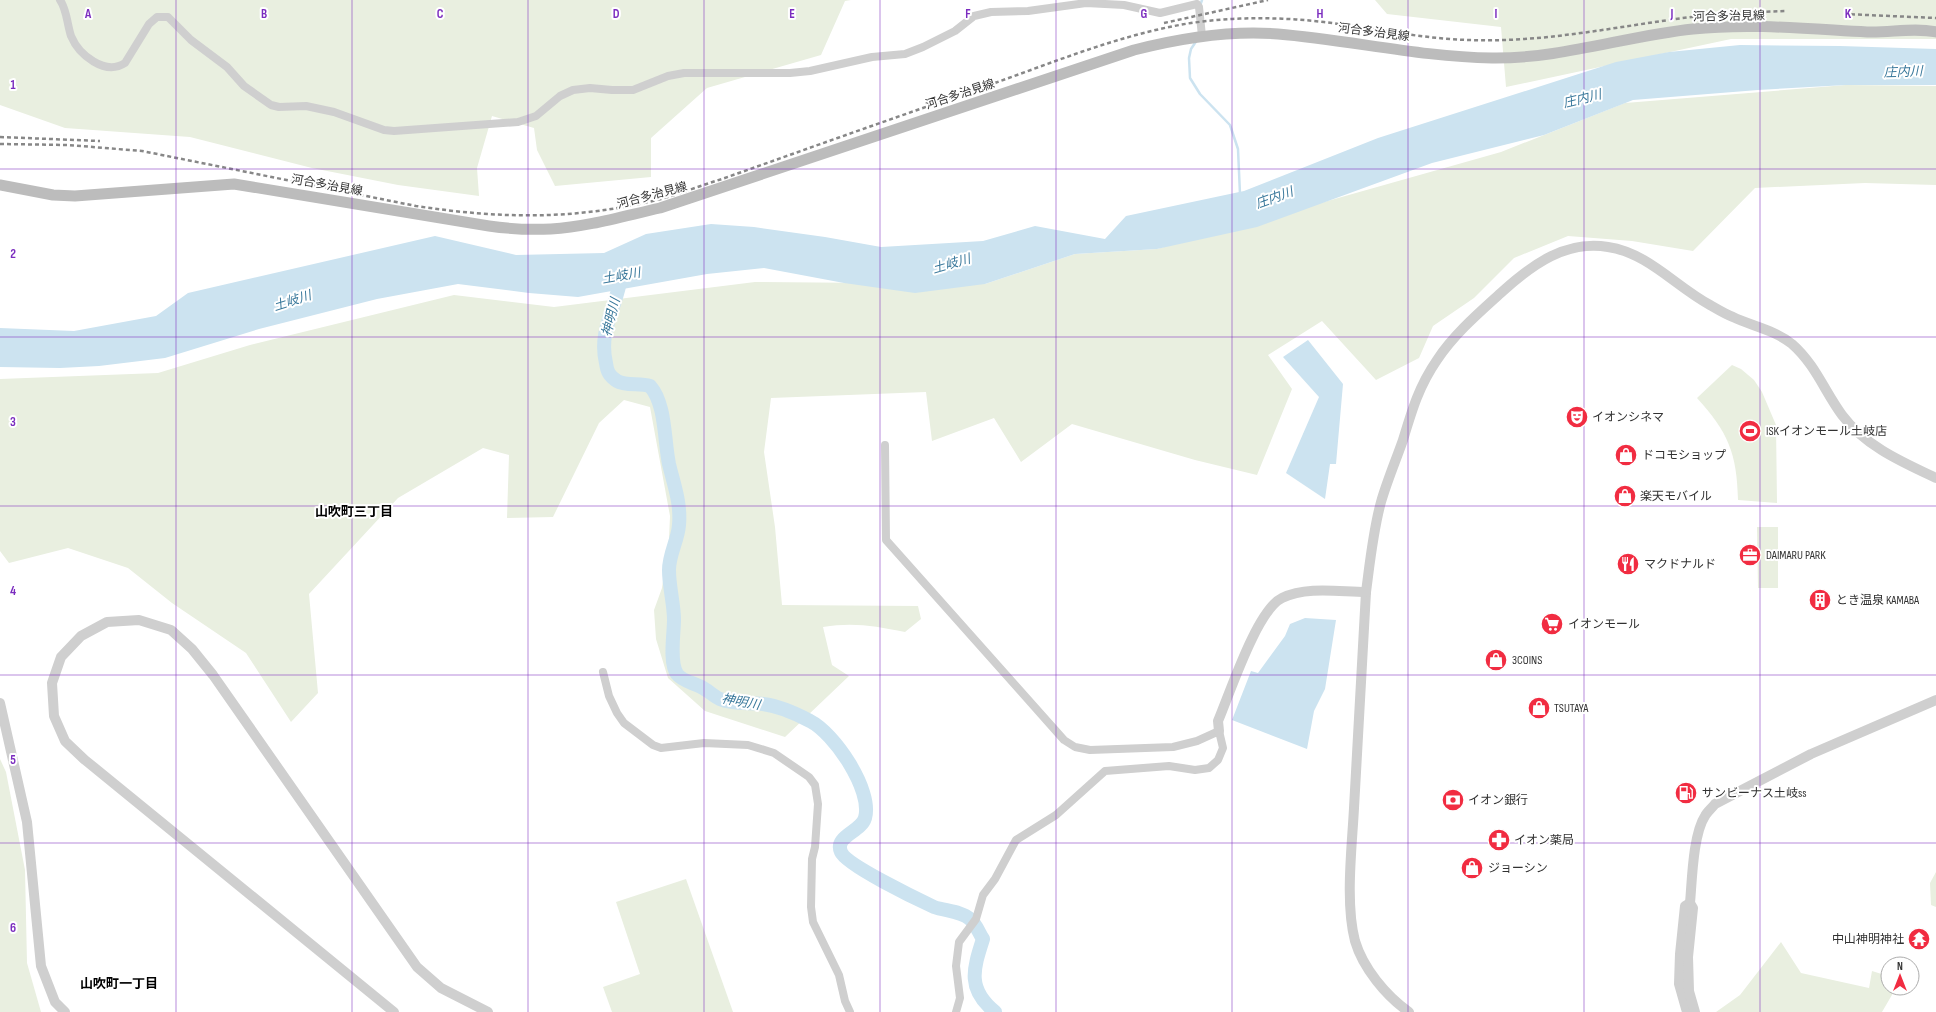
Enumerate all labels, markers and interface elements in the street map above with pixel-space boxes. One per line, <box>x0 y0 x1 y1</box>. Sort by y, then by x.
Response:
text: A <box>84 6 92 22</box>
text: B <box>261 6 267 22</box>
text: C <box>437 6 444 22</box>
text: D <box>613 6 620 22</box>
text: E <box>789 6 795 22</box>
text: F <box>965 6 971 22</box>
text: G <box>1141 6 1148 22</box>
text: H <box>1317 6 1324 22</box>
text: I <box>1495 6 1498 22</box>
text: J <box>1670 6 1674 22</box>
text: K <box>1845 6 1852 22</box>
street label: 河合多治見線 <box>1693 8 1765 25</box>
street label: 河合多治見線 <box>1337 21 1411 44</box>
water label: 庄内川 <box>1883 63 1925 81</box>
street label: 河合多治見線 <box>924 76 997 113</box>
text: 1 <box>10 77 16 93</box>
water label: 庄内川 <box>1561 86 1605 111</box>
street label: 河合多治見線 <box>290 172 364 199</box>
street label: 河合多治見線 <box>615 179 689 212</box>
water label: 庄内川 <box>1253 183 1297 212</box>
text: 2 <box>10 246 16 262</box>
water label: 土岐川 <box>930 250 974 277</box>
water label: 土岐川 <box>601 264 644 287</box>
water label: 土岐川 <box>271 287 315 315</box>
water label: 神明川 <box>598 294 624 338</box>
theatre icon: イオンシネマ <box>1564 404 1590 430</box>
place label: イオンシネマ <box>1592 410 1664 425</box>
text: 3 <box>10 414 16 430</box>
sports icon: ISKイオンモール土岐店 <box>1737 418 1763 444</box>
place label: ISKイオンモール土岐店 <box>1766 424 1887 439</box>
shop icon: ドコモショップ <box>1613 442 1639 468</box>
place label: ドコモショップ <box>1642 448 1726 463</box>
shop icon: 楽天モバイル <box>1612 483 1638 509</box>
place label: 楽天モバイル <box>1640 489 1712 504</box>
district label: 山吹町三丁目 <box>315 504 393 520</box>
office icon: DAIMARU PARK <box>1737 542 1763 568</box>
place label: DAIMARU PARK <box>1766 548 1826 563</box>
restaurant icon: マクドナルド <box>1615 551 1641 577</box>
place label: マクドナルド <box>1644 557 1716 572</box>
text: 4 <box>10 583 16 599</box>
building icon: とき温泉 KAMABA <box>1807 587 1833 613</box>
place label: とき温泉 KAMABA <box>1836 593 1920 608</box>
supermarket icon: イオンモール <box>1539 611 1565 637</box>
place label: イオンモール <box>1568 617 1640 632</box>
shop icon: 3COINS <box>1483 647 1509 673</box>
place label: 3COINS <box>1512 653 1542 668</box>
water label: 神明川 <box>720 691 763 714</box>
shop icon: TSUTAYA <box>1526 695 1552 721</box>
place label: TSUTAYA <box>1554 701 1589 716</box>
text: 5 <box>10 752 16 768</box>
fuel station icon: サンビーナス土岐ss <box>1673 780 1699 806</box>
place label: サンビーナス土岐ss <box>1702 786 1807 801</box>
bank icon: イオン銀行 <box>1440 787 1466 813</box>
place label: イオン銀行 <box>1468 793 1528 808</box>
pharmacy icon: イオン薬局 <box>1486 827 1512 853</box>
place label: イオン薬局 <box>1514 833 1574 848</box>
shop icon: ジョーシン <box>1459 855 1485 881</box>
place label: ジョーシン <box>1488 861 1548 876</box>
text: 6 <box>10 920 16 936</box>
temple icon: 中山神明神社 <box>1906 926 1932 952</box>
place label: 中山神明神社 <box>1832 932 1904 947</box>
north arrow <box>1880 956 1920 996</box>
text: N <box>1897 960 1903 973</box>
district label: 山吹町一丁目 <box>80 976 158 992</box>

